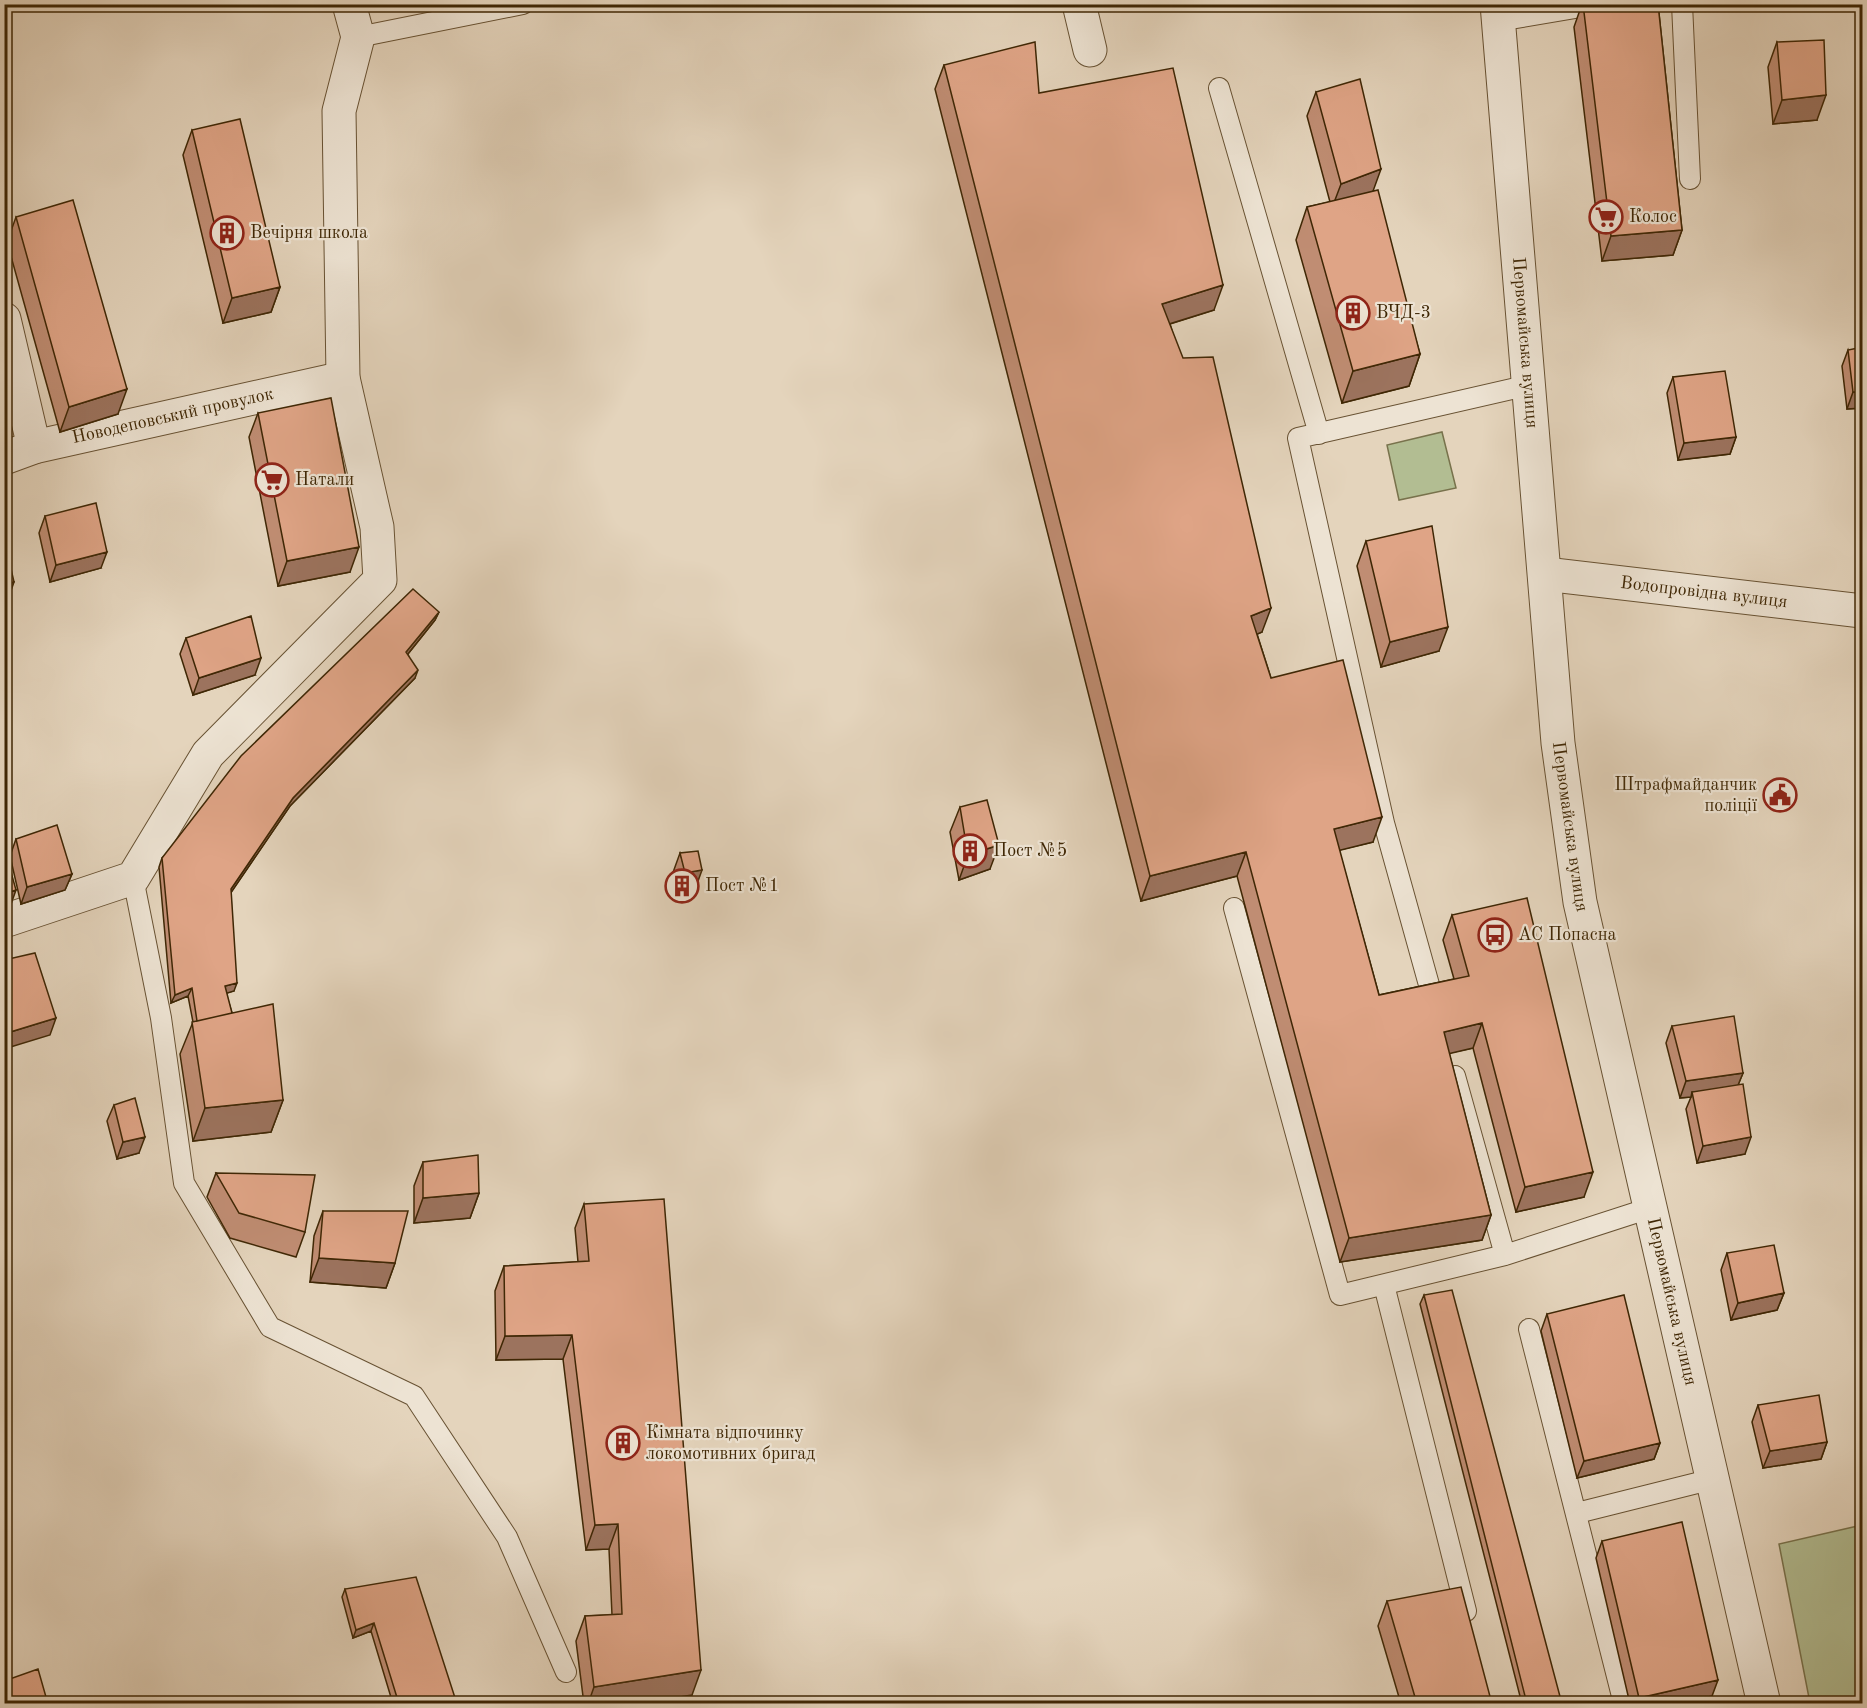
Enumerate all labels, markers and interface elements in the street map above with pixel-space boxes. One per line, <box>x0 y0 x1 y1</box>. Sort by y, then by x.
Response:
supermarket icon: Колос <box>1588 199 1624 235</box>
place label: Колос <box>1629 208 1677 226</box>
building icon: Вечірня школа <box>209 215 245 251</box>
place label: Вечірня школа <box>250 224 368 242</box>
street label: Первомайська вулиця <box>1509 256 1541 429</box>
building icon: ВЧД-3 <box>1335 295 1371 331</box>
place label: ВЧД-3 <box>1376 304 1431 322</box>
street label: Новодеповський провулок <box>70 385 275 447</box>
supermarket icon: Натали <box>254 462 290 498</box>
place label: Натали <box>295 471 354 489</box>
street label: Водопровідна вулиця <box>1619 574 1788 611</box>
street label: Первомайська вулиця <box>1549 740 1591 914</box>
place label: Штрафмайданчик поліції <box>1614 776 1757 815</box>
public building icon: Штрафмайданчик поліції <box>1762 777 1798 813</box>
building icon: Пост №5 <box>952 833 988 869</box>
place label: Пост №5 <box>993 842 1067 860</box>
building icon: Пост №1 <box>664 868 700 904</box>
place label: Пост №1 <box>705 877 779 895</box>
bus stop icon: АС Попасна <box>1477 917 1513 953</box>
place label: АС Попасна <box>1518 926 1617 944</box>
street label: Первомайська вулиця <box>1644 1216 1700 1387</box>
place label: Кімната відпочинку локомотивних бригад <box>646 1424 815 1463</box>
building icon: Кімната відпочинку локомотивних бригад <box>605 1425 641 1461</box>

